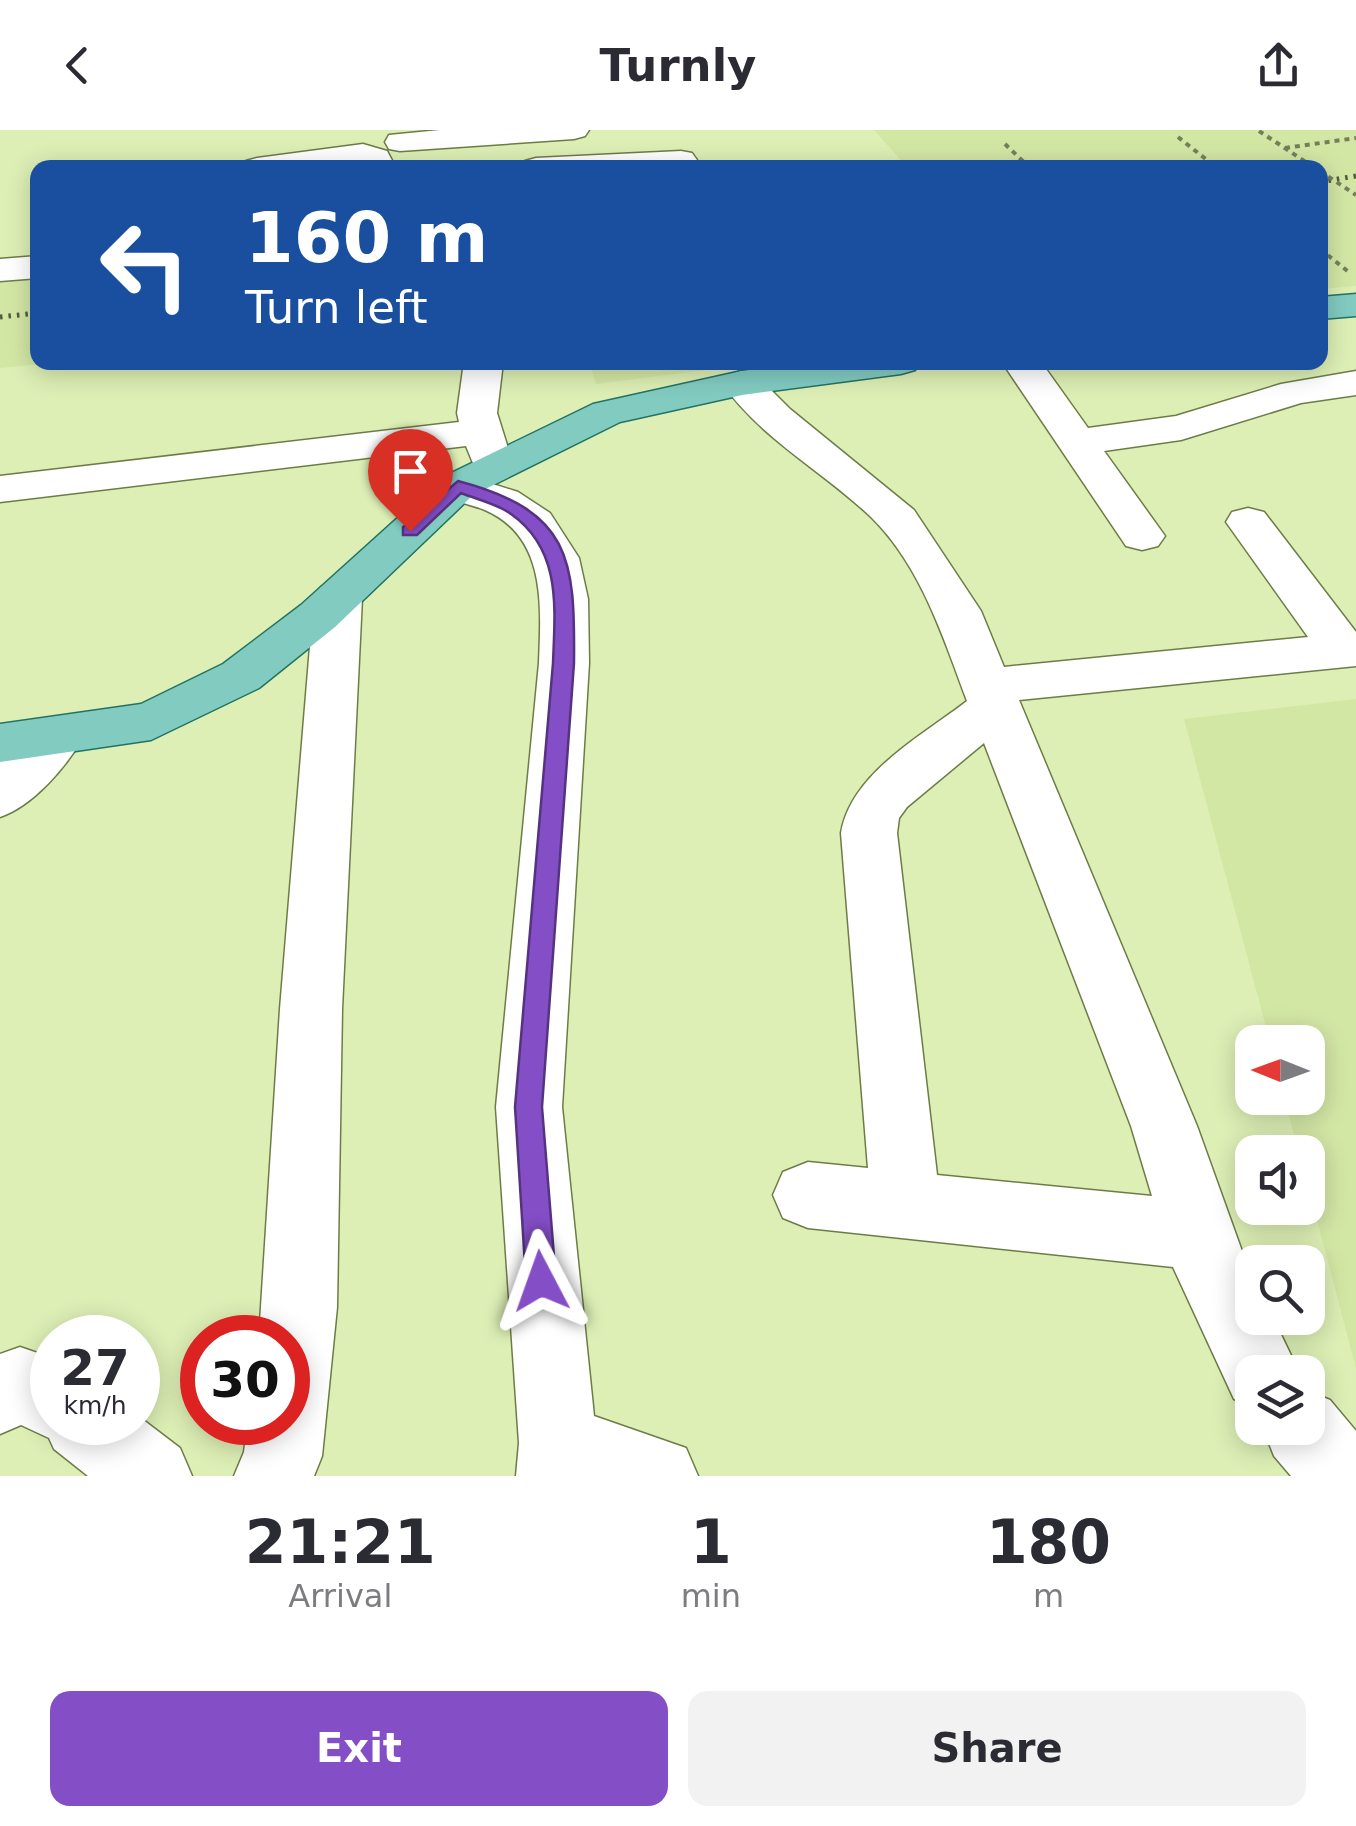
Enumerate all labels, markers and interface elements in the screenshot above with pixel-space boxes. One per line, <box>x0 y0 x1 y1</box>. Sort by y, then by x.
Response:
icon: back <box>50 38 105 93</box>
icon: share <box>1251 38 1306 93</box>
text: Turnly <box>600 39 756 92</box>
text: 160 m <box>245 197 488 279</box>
icon: left <box>80 200 210 330</box>
text: Turn left <box>245 281 428 334</box>
pin <box>368 429 453 532</box>
icon: arrive <box>383 444 438 499</box>
north arrow <box>1235 1025 1325 1115</box>
map controls <box>1235 1025 1325 1445</box>
button: sound <box>1235 1135 1325 1225</box>
position arrow <box>489 1229 593 1333</box>
button: search <box>1235 1245 1325 1335</box>
speed limit sign: 30 <box>180 1315 310 1445</box>
text: 27 <box>60 1339 130 1397</box>
button: layers <box>1235 1355 1325 1445</box>
text: km/h <box>63 1391 127 1420</box>
text: 21:21 <box>245 1507 436 1577</box>
text: 1 <box>690 1507 732 1577</box>
text: 180 <box>986 1507 1111 1577</box>
text: Arrival <box>288 1577 392 1615</box>
text: min <box>681 1577 741 1615</box>
text: m <box>1033 1577 1064 1615</box>
button: Exit <box>50 1691 668 1806</box>
button: Share <box>688 1691 1306 1806</box>

